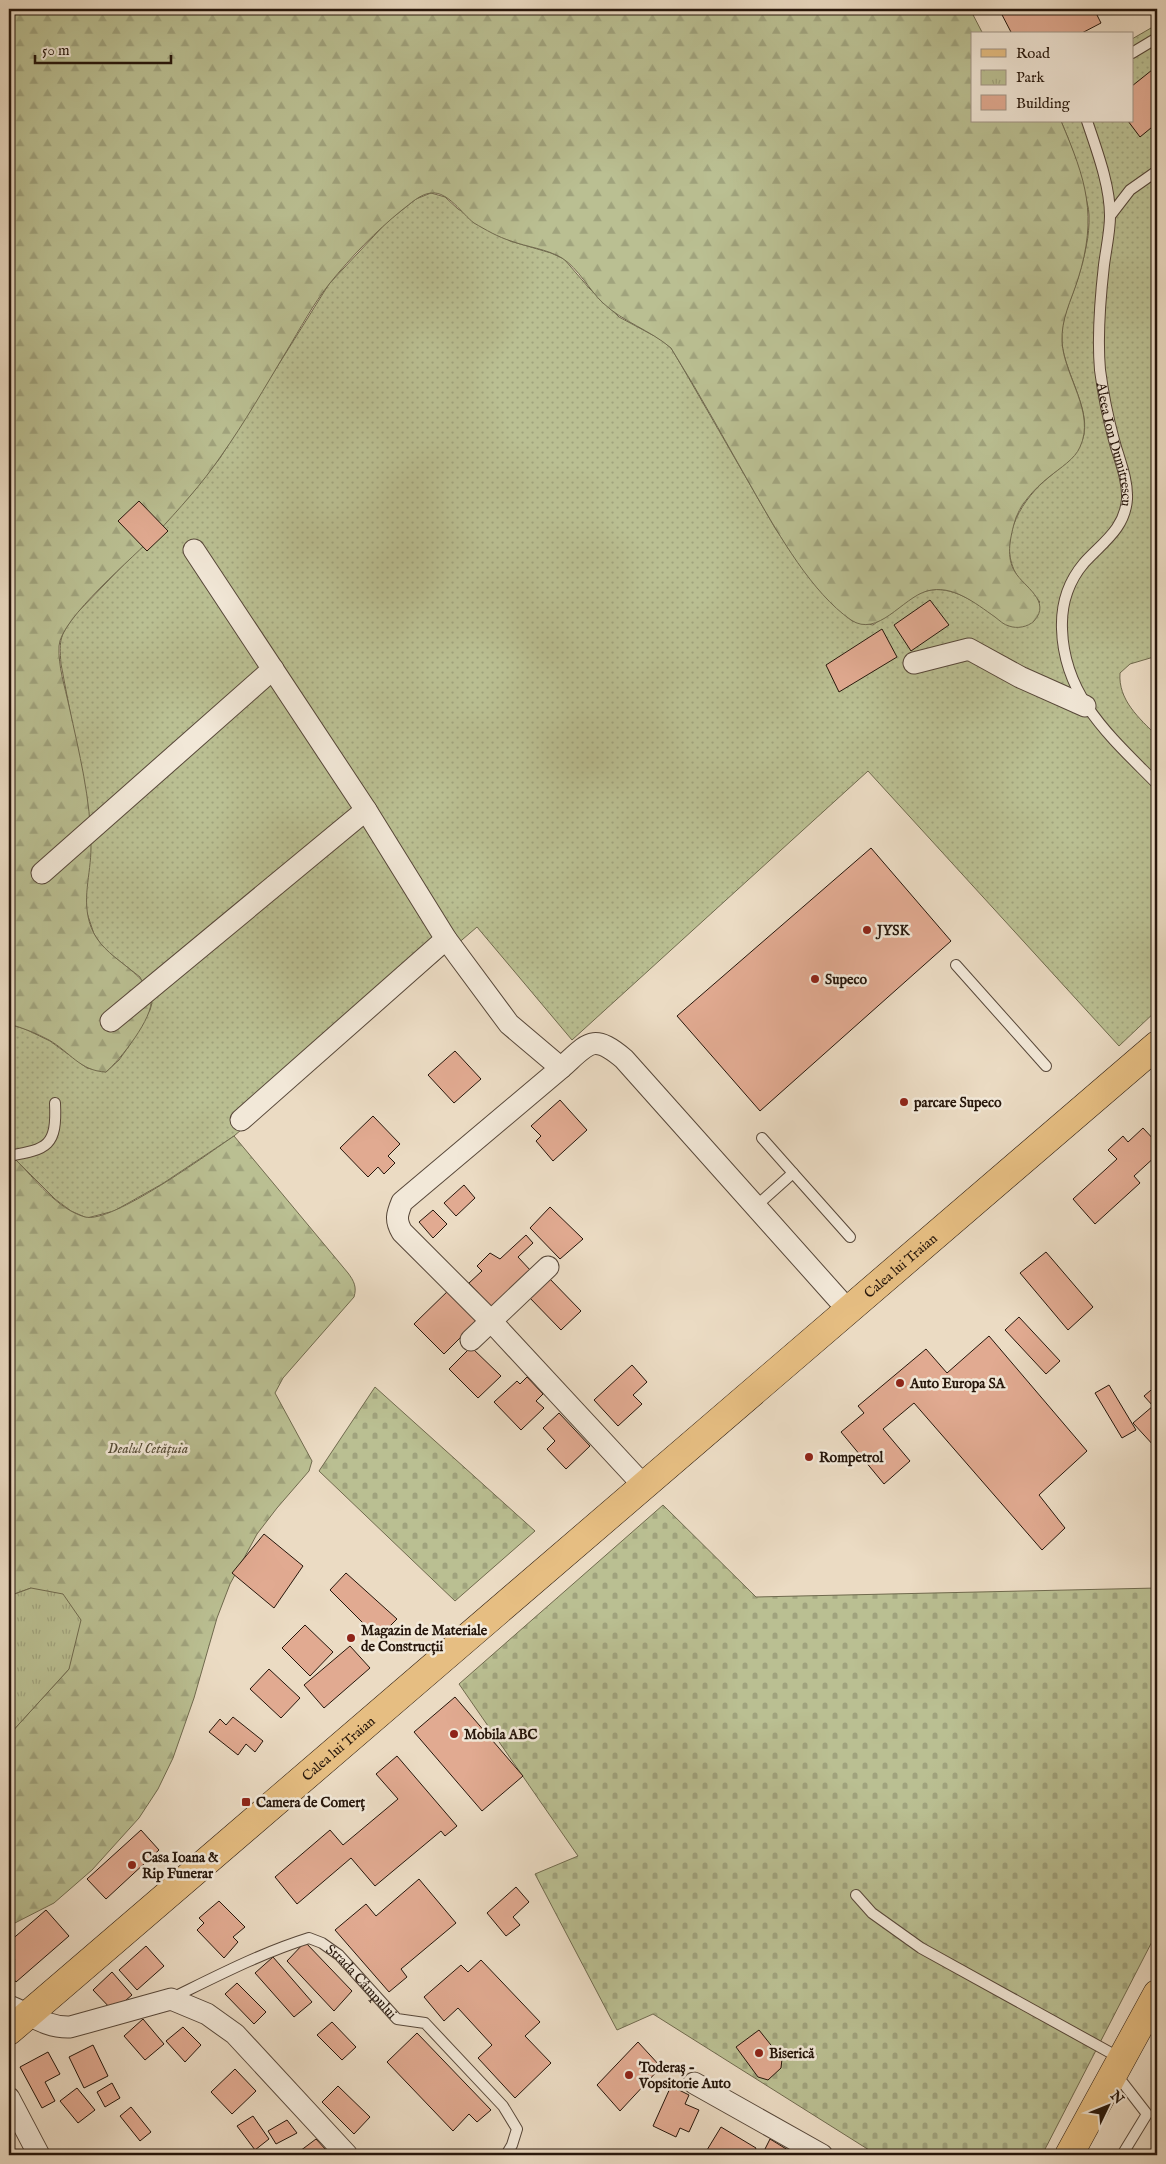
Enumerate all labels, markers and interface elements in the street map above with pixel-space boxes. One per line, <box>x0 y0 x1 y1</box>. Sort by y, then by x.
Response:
scale bar <box>35 32 171 64</box>
legend <box>971 32 1134 122</box>
text: 50 m <box>42 41 70 60</box>
text: Road <box>1016 44 1051 63</box>
text: Park <box>1016 68 1046 87</box>
text: Building <box>1016 94 1071 113</box>
street label: Aleea Ion Dumitrescu <box>1092 380 1135 508</box>
place label: JYSK <box>875 922 910 940</box>
marker: JYSK <box>861 924 873 936</box>
place label: Supeco <box>825 971 867 989</box>
marker: Supeco <box>809 973 821 985</box>
place label: parcare Supeco <box>913 1094 1002 1112</box>
marker: parcare Supeco <box>898 1096 910 1108</box>
street label: Calea lui Traian <box>861 1229 942 1303</box>
place label: Auto Europa SA <box>909 1375 1007 1393</box>
marker: Auto Europa SA <box>894 1377 906 1389</box>
park label: Dealul Cetățuia <box>108 1440 188 1458</box>
place label: Rompetrol <box>819 1449 884 1467</box>
marker: Rompetrol <box>803 1451 815 1463</box>
place label: Magazin de Materiale de Construcții <box>361 1622 488 1656</box>
marker: Magazin de Materiale de Construcții <box>345 1632 357 1644</box>
street label: Calea lui Traian <box>299 1712 380 1785</box>
place label: Mobila ABC <box>464 1726 537 1744</box>
marker: Mobila ABC <box>448 1728 460 1740</box>
place label: Camera de Comerț <box>256 1794 365 1812</box>
marker: Camera de Comerț <box>240 1796 252 1808</box>
place label: Casa Ioana & Rip Funerar <box>142 1849 219 1883</box>
marker: Casa Ioana & Rip Funerar <box>126 1859 138 1871</box>
street label: Strada Câmpului <box>322 1941 401 2023</box>
place label: Biserică <box>769 2045 815 2063</box>
marker: Biserică <box>753 2047 765 2059</box>
place label: Toderaș - Vopsitorie Auto <box>638 2059 731 2093</box>
marker: Toderaș - Vopsitorie Auto <box>623 2069 635 2081</box>
north arrow <box>1084 2082 1134 2132</box>
text: N <box>1105 2087 1127 2108</box>

